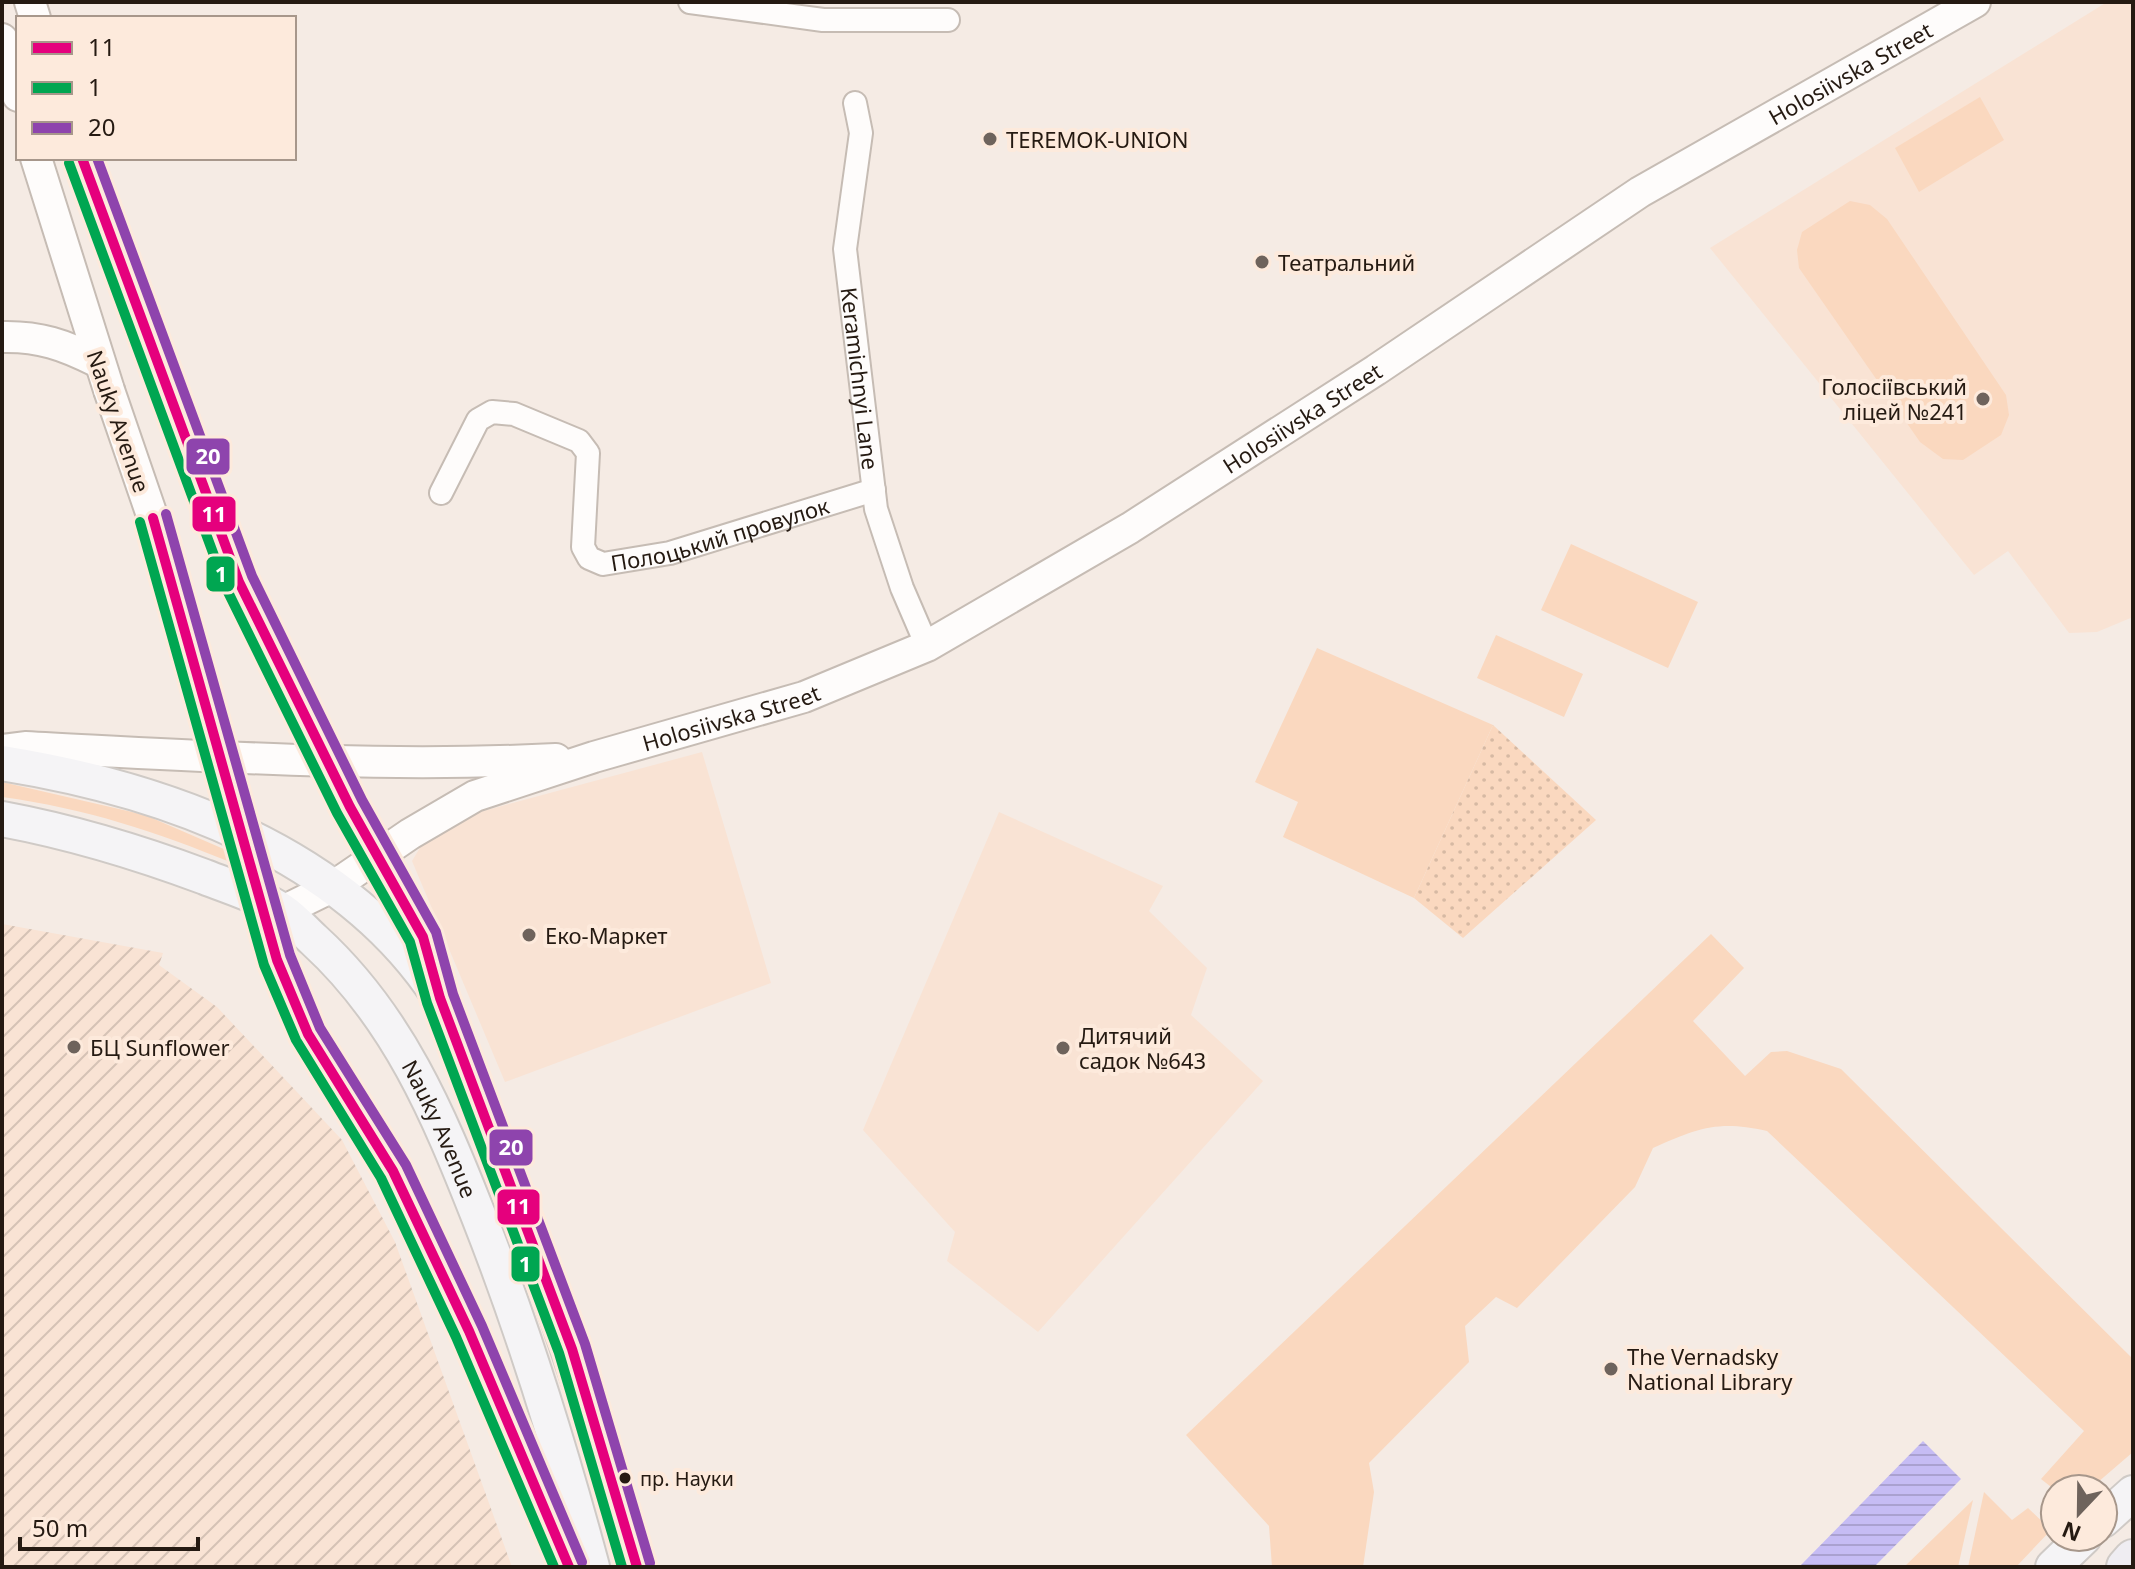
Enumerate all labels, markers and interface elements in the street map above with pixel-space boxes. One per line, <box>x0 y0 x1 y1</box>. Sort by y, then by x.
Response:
street label: Holosiivska Street <box>1763 15 1937 131</box>
legend <box>16 16 296 160</box>
text: 11 <box>88 30 115 63</box>
text: 1 <box>88 70 102 103</box>
text: 20 <box>88 110 115 143</box>
place label: TEREMOK-UNION <box>1006 124 1188 154</box>
marker: TEREMOK-UNION <box>981 130 999 148</box>
place label: Театральний <box>1278 247 1415 277</box>
marker: Театральний <box>1253 253 1271 271</box>
street label: Keramichnyi Lane <box>835 285 886 471</box>
street label: Nauky Avenue <box>81 346 157 496</box>
street label: Holosiivska Street <box>1216 355 1387 480</box>
place label: Голосіївський ліцей №241 <box>1821 371 1967 426</box>
marker: Голосіївський ліцей №241 <box>1974 390 1992 408</box>
line badge: 20 <box>185 437 231 476</box>
text: 20 <box>195 440 221 470</box>
street label: Полоцький провулок <box>608 490 833 578</box>
line badge: 11 <box>191 495 237 533</box>
text: 11 <box>201 498 227 528</box>
line badge: 1 <box>205 555 236 593</box>
text: 1 <box>215 558 227 588</box>
street label: Holosiivska Street <box>639 677 825 757</box>
place label: Еко-Маркет <box>545 920 668 950</box>
marker: Еко-Маркет <box>520 926 538 944</box>
place label: Дитячий садок №643 <box>1079 1020 1206 1075</box>
place label: БЦ Sunflower <box>90 1032 230 1062</box>
marker: БЦ Sunflower <box>65 1038 83 1056</box>
marker: Дитячий садок №643 <box>1054 1039 1072 1057</box>
street label: Nauky Avenue <box>396 1054 485 1202</box>
line badge: 20 <box>488 1128 534 1167</box>
text: 20 <box>498 1131 524 1161</box>
line badge: 11 <box>496 1188 541 1226</box>
text: 11 <box>505 1190 531 1220</box>
line badge: 1 <box>510 1245 541 1283</box>
text: 1 <box>519 1248 531 1278</box>
place label: The Vernadsky National Library <box>1627 1341 1793 1396</box>
marker: The Vernadsky National Library <box>1602 1360 1620 1378</box>
place label: пр. Науки <box>640 1465 734 1492</box>
marker: пр. Науки <box>617 1470 633 1486</box>
north arrow <box>2039 1473 2119 1553</box>
scale bar <box>20 1501 198 1551</box>
text: 50 m <box>32 1511 88 1544</box>
text: N <box>2057 1515 2085 1550</box>

